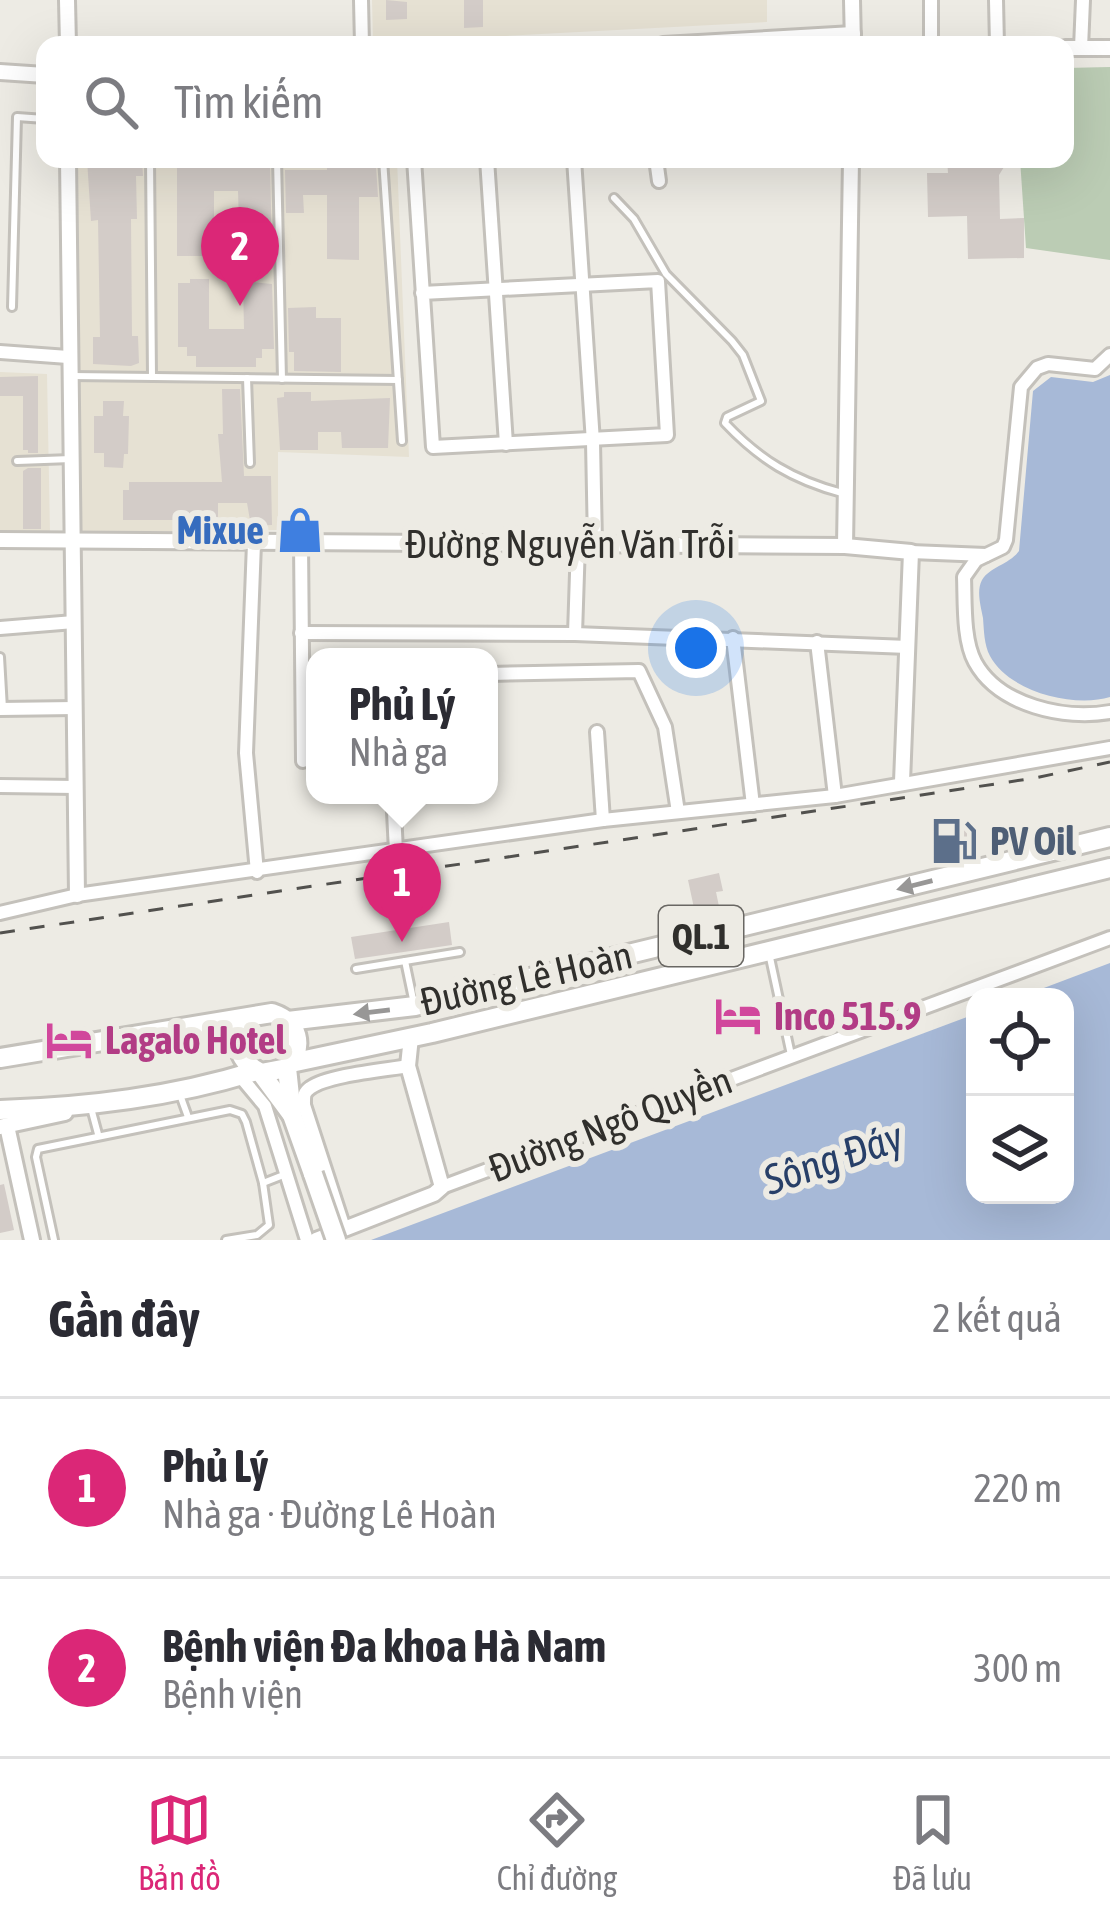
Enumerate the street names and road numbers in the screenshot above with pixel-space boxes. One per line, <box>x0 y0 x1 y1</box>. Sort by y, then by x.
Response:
street label: Đường Nguyễn Văn Trỗi <box>405 522 735 566</box>
road number: QL.1 <box>659 906 743 966</box>
street label: Đường Lê Hoàn <box>416 932 636 1024</box>
street label: Đường Ngô Quyền <box>482 1057 738 1191</box>

